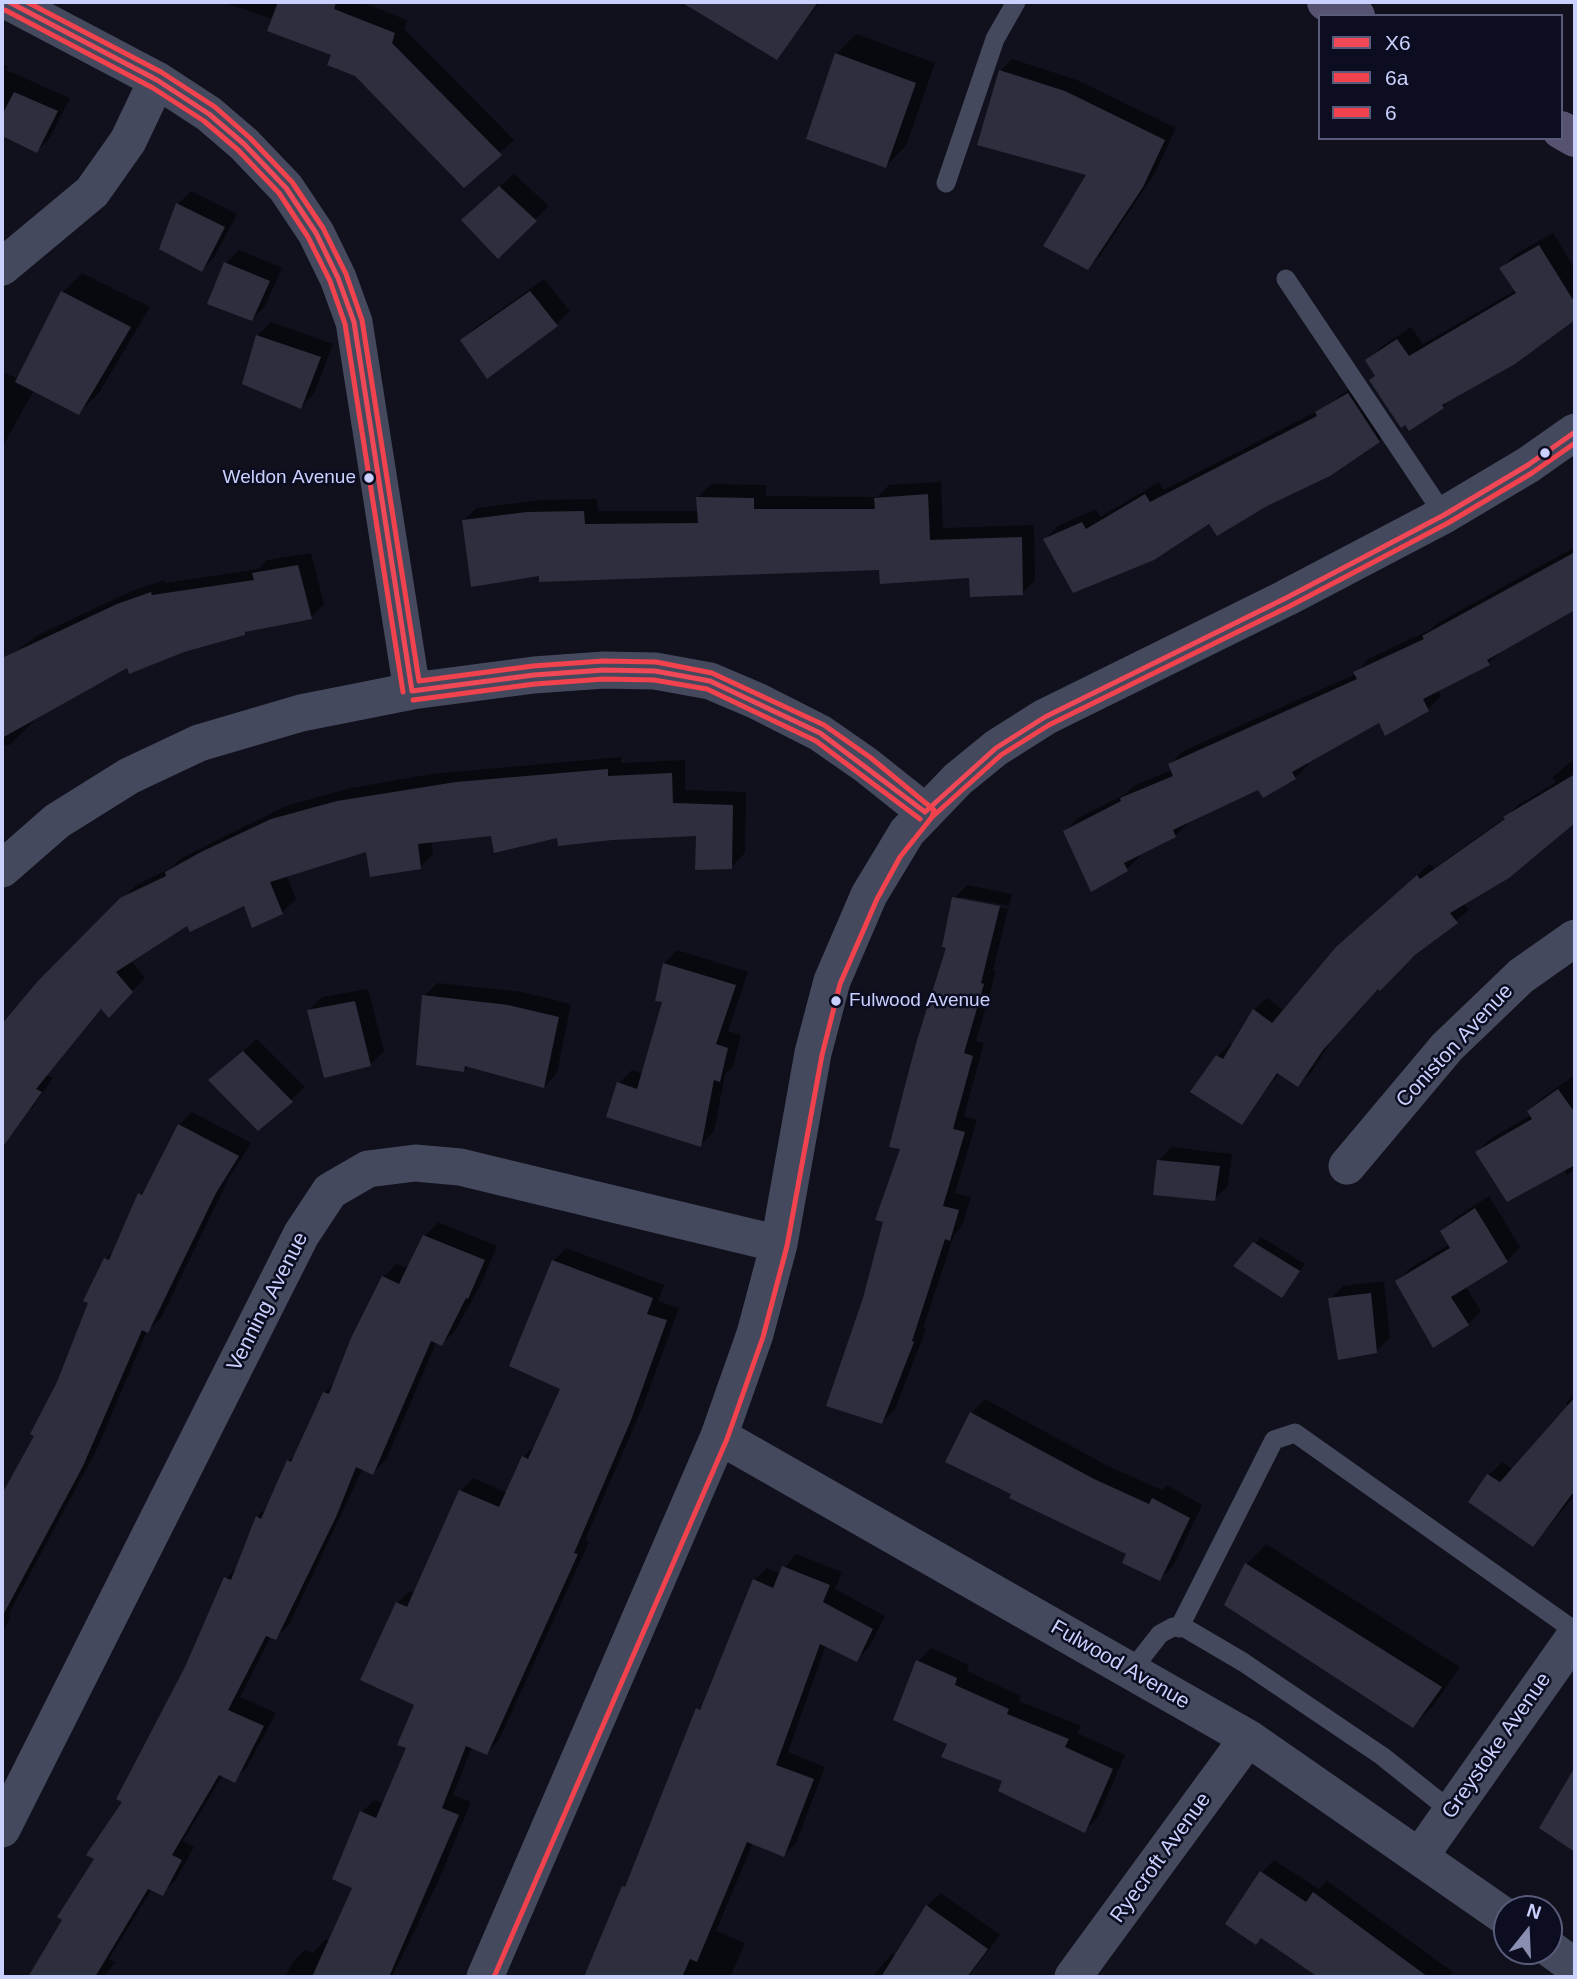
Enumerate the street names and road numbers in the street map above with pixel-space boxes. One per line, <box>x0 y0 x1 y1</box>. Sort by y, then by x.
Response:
street label: Coniston Avenue <box>1391 979 1519 1113</box>
street label: Venning Avenue <box>222 1228 314 1376</box>
street label: Fulwood Avenue <box>1046 1615 1194 1715</box>
street label: Greystoke Avenue <box>1437 1668 1557 1824</box>
street label: Ryecroft Avenue <box>1105 1788 1217 1928</box>

